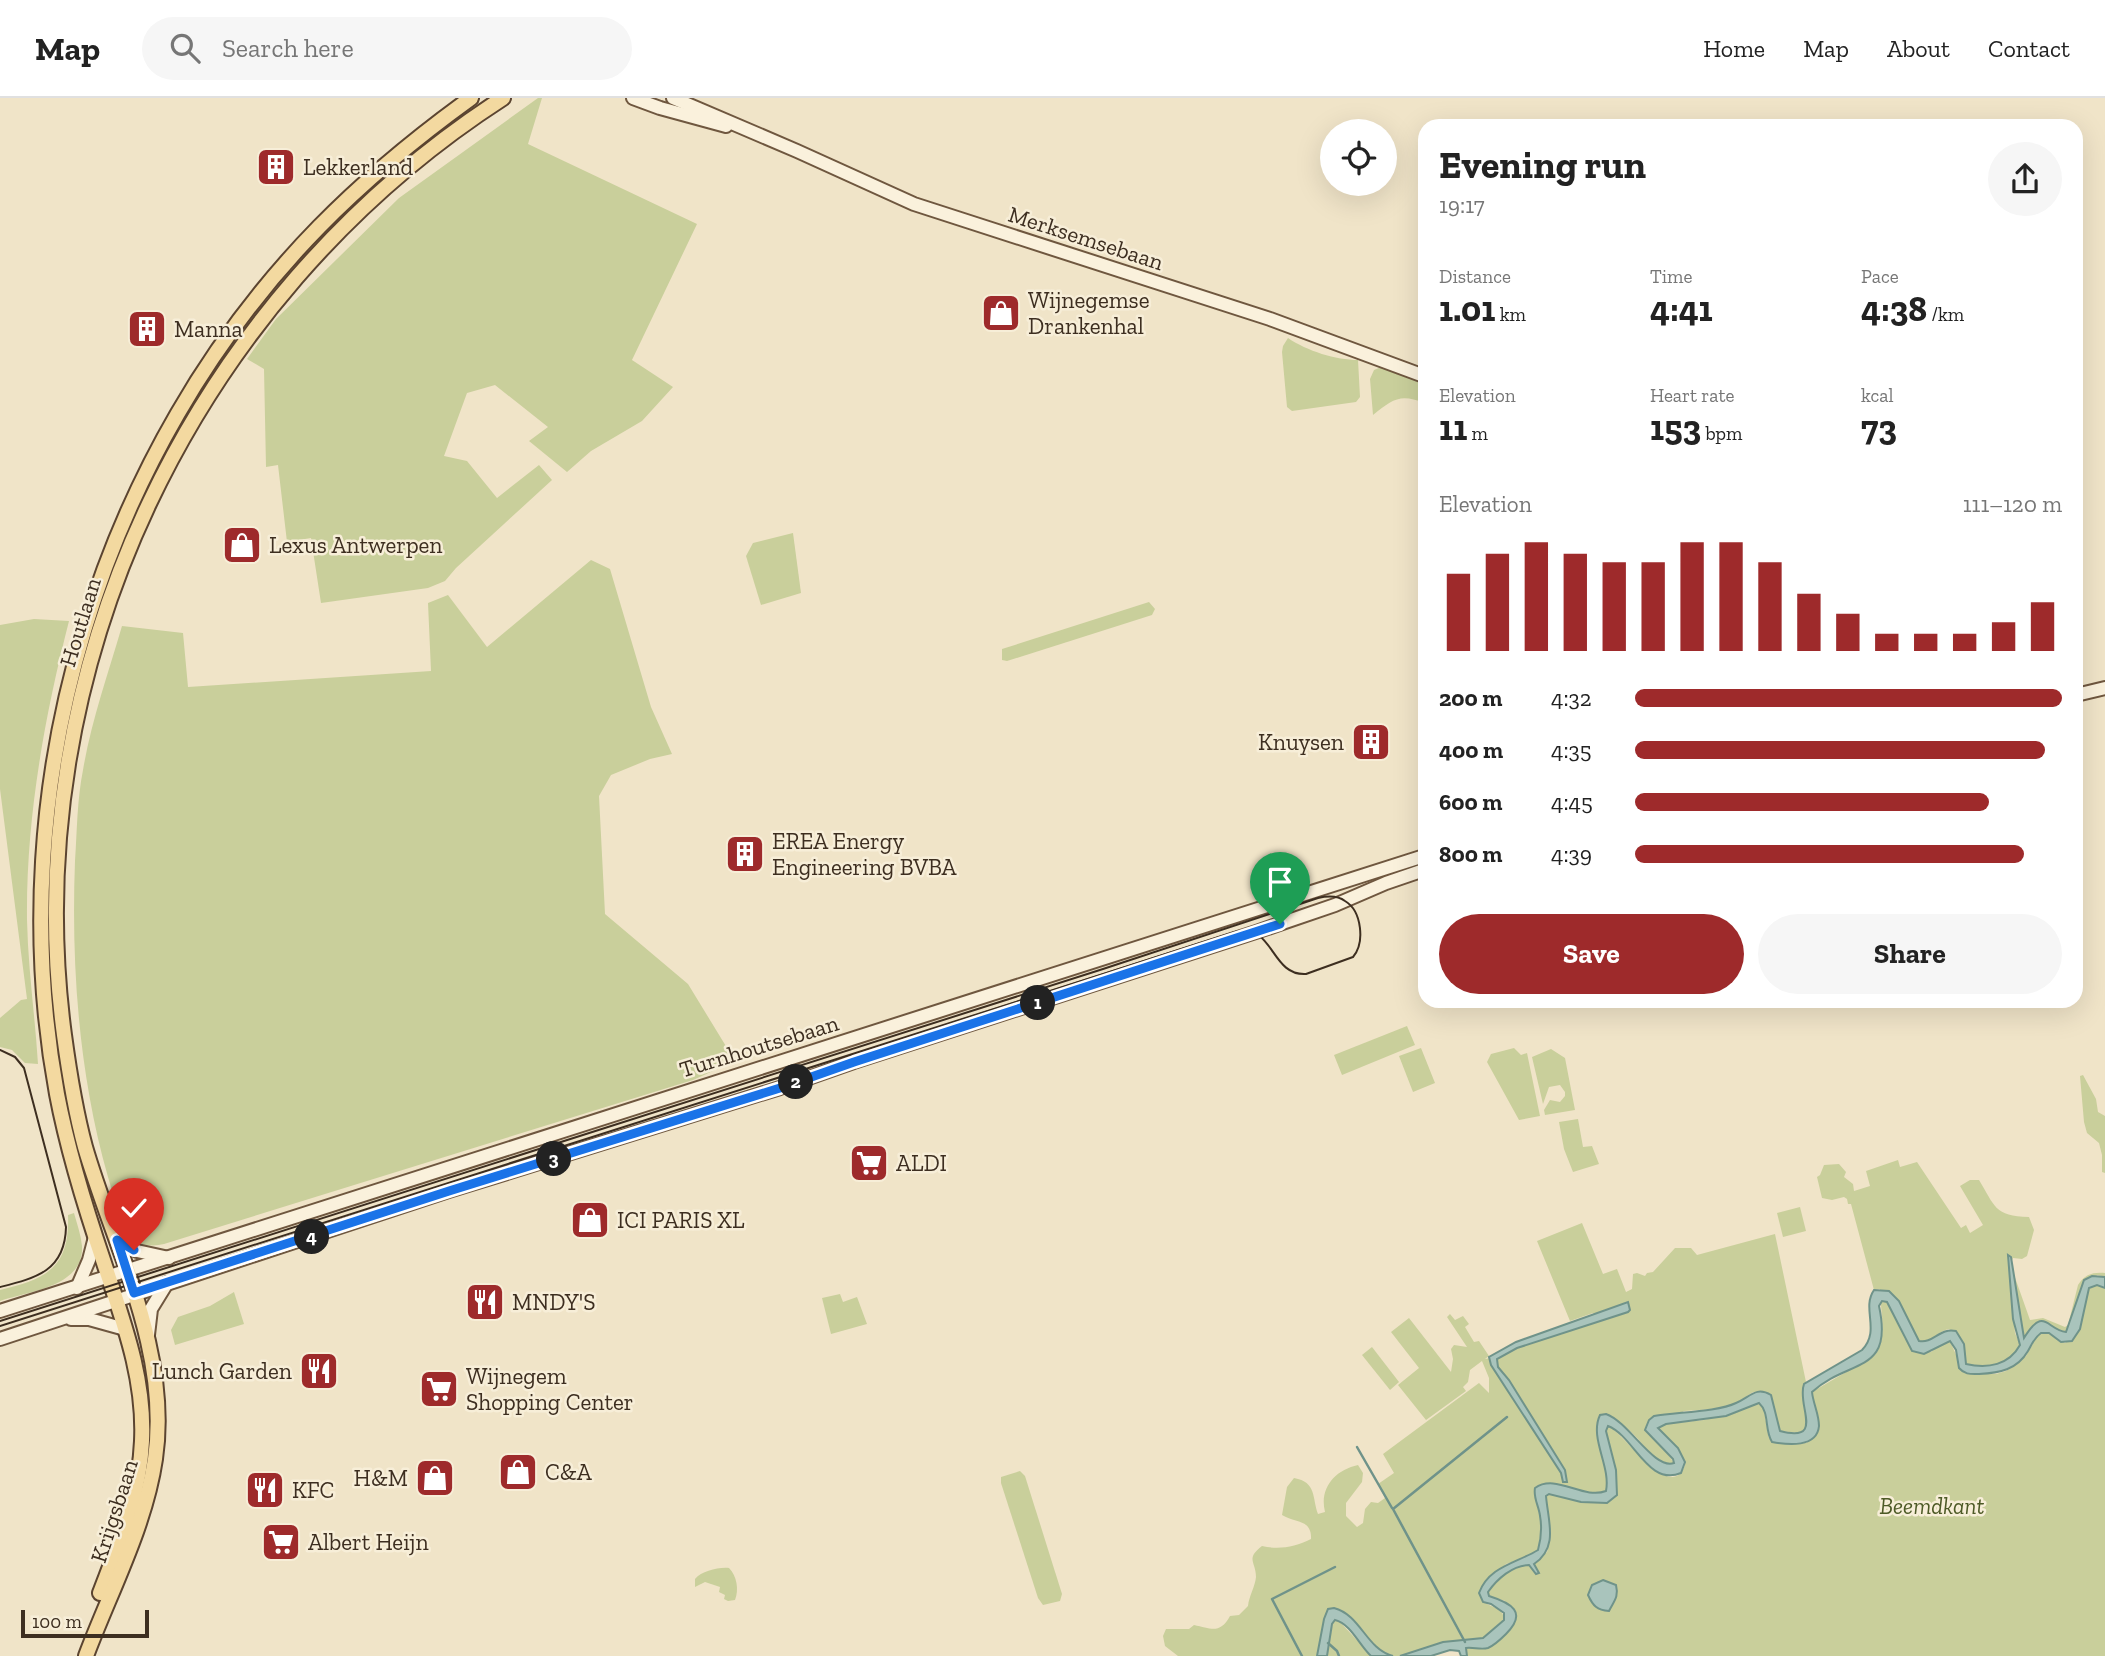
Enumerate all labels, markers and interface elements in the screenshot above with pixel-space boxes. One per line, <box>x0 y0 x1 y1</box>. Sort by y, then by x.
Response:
search box <box>142 17 632 80</box>
text: Map <box>35 29 100 68</box>
icon: search <box>166 29 204 67</box>
text: Search here <box>222 32 354 64</box>
text: Home <box>1703 34 1765 63</box>
text: Map <box>1803 34 1849 63</box>
text: About <box>1887 34 1950 63</box>
text: Contact <box>1988 34 2070 63</box>
map controls <box>1320 119 1397 196</box>
button: locate <box>1320 119 1397 196</box>
text: Evening run <box>1439 142 1646 188</box>
button: share <box>1988 142 2062 216</box>
building icon: Lekkerland <box>255 146 297 188</box>
place label: Lekkerland <box>303 153 414 181</box>
text: 19:17 <box>1439 191 1485 219</box>
street label: Merksemsebaan <box>1005 200 1167 276</box>
text: Distance <box>1439 265 1511 288</box>
text: Time <box>1650 265 1692 288</box>
text: Pace <box>1861 265 1899 288</box>
place label: Wijnegemse Drankenhal <box>1028 286 1149 340</box>
text: 1.01 <box>1439 288 1495 330</box>
text: 4:41 <box>1650 288 1713 330</box>
text: 4:38 <box>1861 288 1927 330</box>
shop icon: Wijnegemse Drankenhal <box>980 292 1022 334</box>
text: km <box>1495 303 1526 326</box>
text: /km <box>1927 303 1964 326</box>
building icon: Manna <box>126 308 168 350</box>
place label: Manna <box>174 315 243 343</box>
text: Elevation <box>1439 384 1516 407</box>
text: Heart rate <box>1650 384 1735 407</box>
text: kcal <box>1861 384 1894 407</box>
text: 11 <box>1439 407 1467 449</box>
text: 153 <box>1650 407 1701 449</box>
text: 73 <box>1861 407 1897 449</box>
text: m <box>1467 422 1488 445</box>
text: bpm <box>1701 422 1742 445</box>
text: Elevation <box>1439 490 1532 518</box>
text: 111–120 m <box>1963 490 2062 518</box>
shop icon: Lexus Antwerpen <box>221 524 263 566</box>
place label: Lexus Antwerpen <box>269 531 443 559</box>
street label: Houtlaan <box>53 574 107 670</box>
text: 200 m <box>1439 684 1502 712</box>
text: 4:32 <box>1551 684 1592 712</box>
building icon: Knuysen <box>1350 721 1392 763</box>
place label: Knuysen <box>1258 728 1344 756</box>
text: 400 m <box>1439 736 1503 764</box>
text: 4:35 <box>1551 736 1592 764</box>
text: 600 m <box>1439 788 1502 816</box>
text: 4:45 <box>1551 788 1593 816</box>
place label: EREA Energy Engineering BVBA <box>772 827 958 881</box>
building icon: EREA Energy Engineering BVBA <box>724 833 766 875</box>
text: 800 m <box>1439 840 1502 868</box>
text: 4:39 <box>1551 840 1592 868</box>
pin <box>1250 852 1310 924</box>
icon: arrive <box>1261 863 1299 901</box>
button: Save <box>1439 914 1744 994</box>
button: Share <box>1758 914 2062 994</box>
pin: 1 <box>1020 986 1056 1020</box>
text: 1 <box>1034 991 1041 1014</box>
street label: Turnhoutsebaan <box>676 1009 842 1083</box>
pin: 2 <box>778 1065 814 1100</box>
text: 2 <box>790 1070 801 1093</box>
pin: 3 <box>536 1142 572 1176</box>
supermarket icon: ALDI <box>848 1142 890 1184</box>
text: 3 <box>548 1147 559 1170</box>
place label: ALDI <box>896 1149 947 1177</box>
pin <box>104 1178 164 1250</box>
icon: check <box>115 1189 153 1227</box>
shop icon: ICI PARIS XL <box>569 1199 611 1241</box>
place label: ICI PARIS XL <box>617 1206 745 1234</box>
pin: 4 <box>294 1220 330 1254</box>
text: 4 <box>306 1225 317 1248</box>
restaurant icon: MNDY'S <box>464 1281 506 1323</box>
place label: MNDY'S <box>512 1288 596 1316</box>
restaurant icon: Lunch Garden <box>298 1350 340 1392</box>
place label: Lunch Garden <box>152 1357 292 1385</box>
place label: Wijnegem Shopping Center <box>466 1362 634 1416</box>
supermarket icon: Wijnegem Shopping Center <box>418 1368 460 1410</box>
shop icon: C&A <box>497 1451 539 1493</box>
street label: Krijgsbaan <box>84 1456 144 1566</box>
shop icon: H&M <box>414 1457 456 1499</box>
place label: C&A <box>545 1458 593 1486</box>
place label: H&M <box>354 1464 408 1492</box>
restaurant icon: KFC <box>244 1469 286 1511</box>
place label: KFC <box>292 1476 334 1504</box>
park label: Beemdkant <box>1880 1492 1985 1520</box>
supermarket icon: Albert Heijn <box>260 1521 302 1563</box>
place label: Albert Heijn <box>308 1528 429 1556</box>
scale bar <box>21 1607 149 1639</box>
text: 100 m <box>32 1610 82 1633</box>

